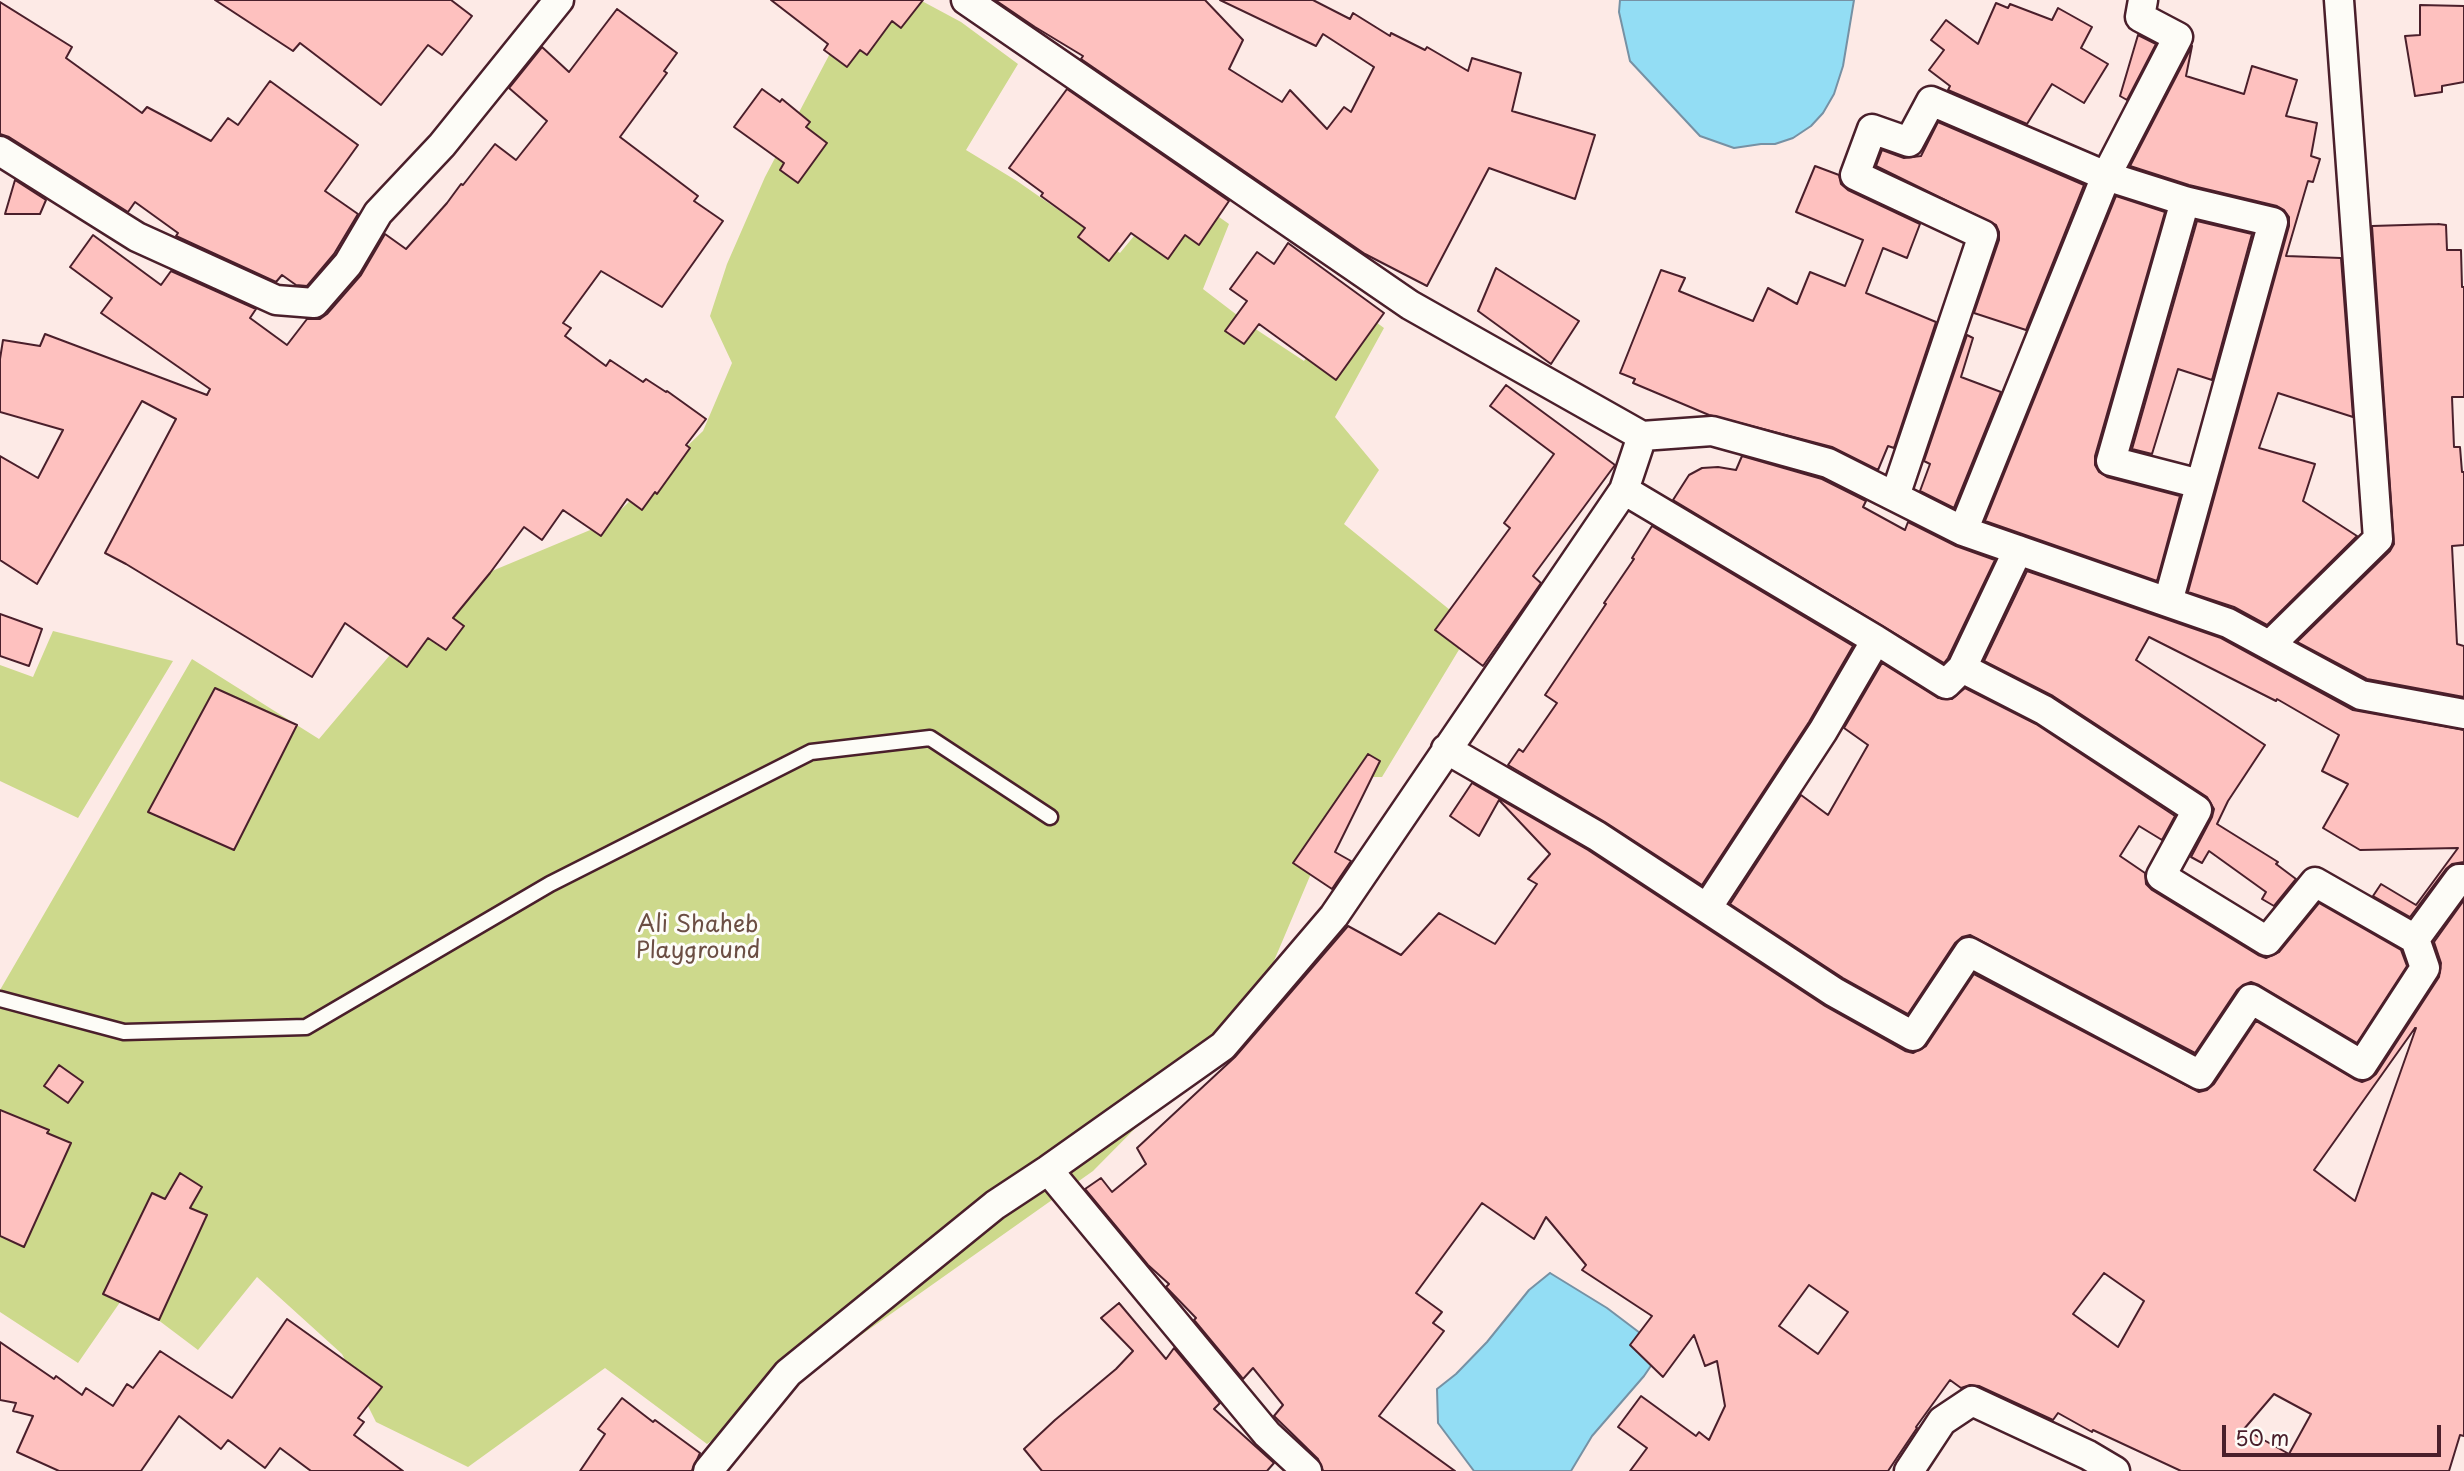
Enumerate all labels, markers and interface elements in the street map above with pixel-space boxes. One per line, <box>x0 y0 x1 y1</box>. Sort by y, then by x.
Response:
park label: Ali Shaheb Playground <box>636 912 760 966</box>
scale bar <box>2226 1412 2445 1456</box>
text: 50 m <box>2235 1421 2289 1453</box>

